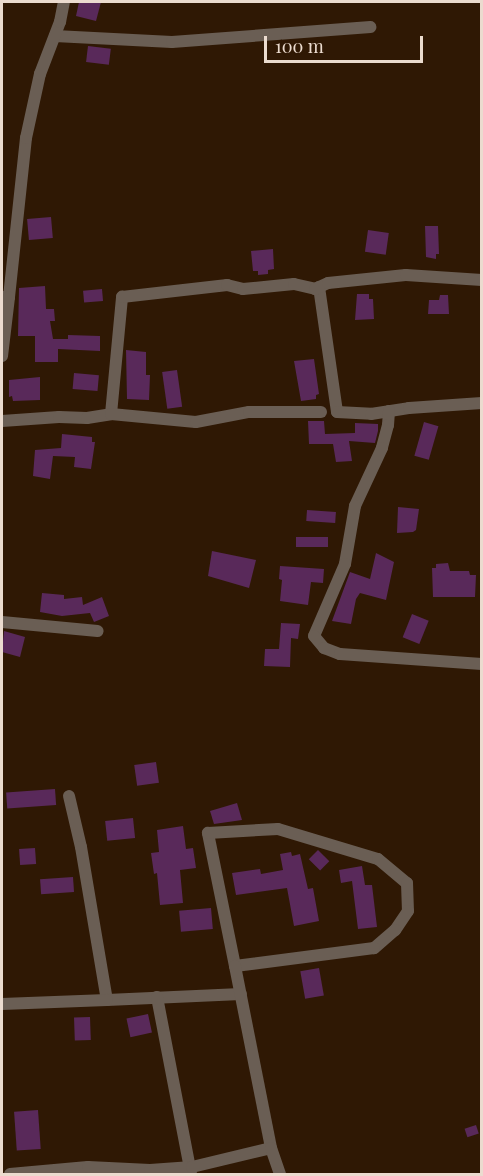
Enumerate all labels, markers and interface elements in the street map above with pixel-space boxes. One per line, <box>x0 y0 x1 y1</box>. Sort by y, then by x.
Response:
scale bar <box>267 24 426 62</box>
text: 100 m <box>275 34 324 58</box>

